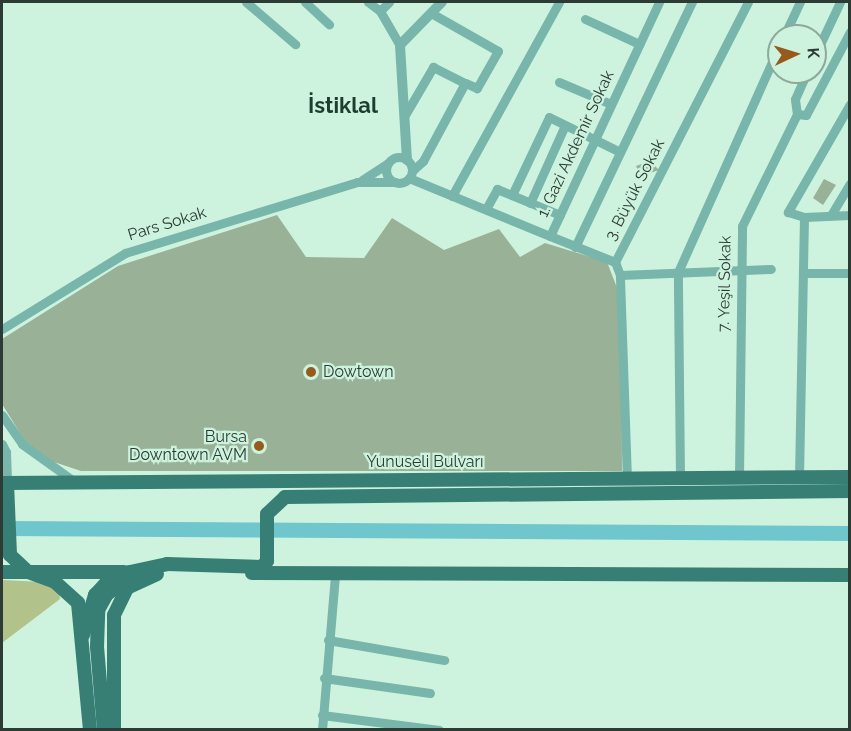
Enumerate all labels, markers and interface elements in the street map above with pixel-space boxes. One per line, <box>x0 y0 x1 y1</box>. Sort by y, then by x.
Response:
north arrow <box>767 24 827 84</box>
text: K <box>804 47 823 59</box>
street label: 1. Gazi Akdemir Sokak <box>533 67 619 221</box>
district label: İstiklal <box>308 93 378 119</box>
street label: 3. Büyük Sokak <box>601 136 669 244</box>
street label: Pars Sokak <box>126 203 208 245</box>
street label: 7. Yeşil Sokak <box>715 235 735 333</box>
place label: Dowtown <box>323 362 393 382</box>
marker: Dowtown <box>304 365 318 379</box>
place label: Bursa Downtown AVM <box>128 427 247 465</box>
marker: Bursa Downtown AVM <box>252 439 266 453</box>
street label: Yunuseli Bulvarı <box>366 452 484 472</box>

